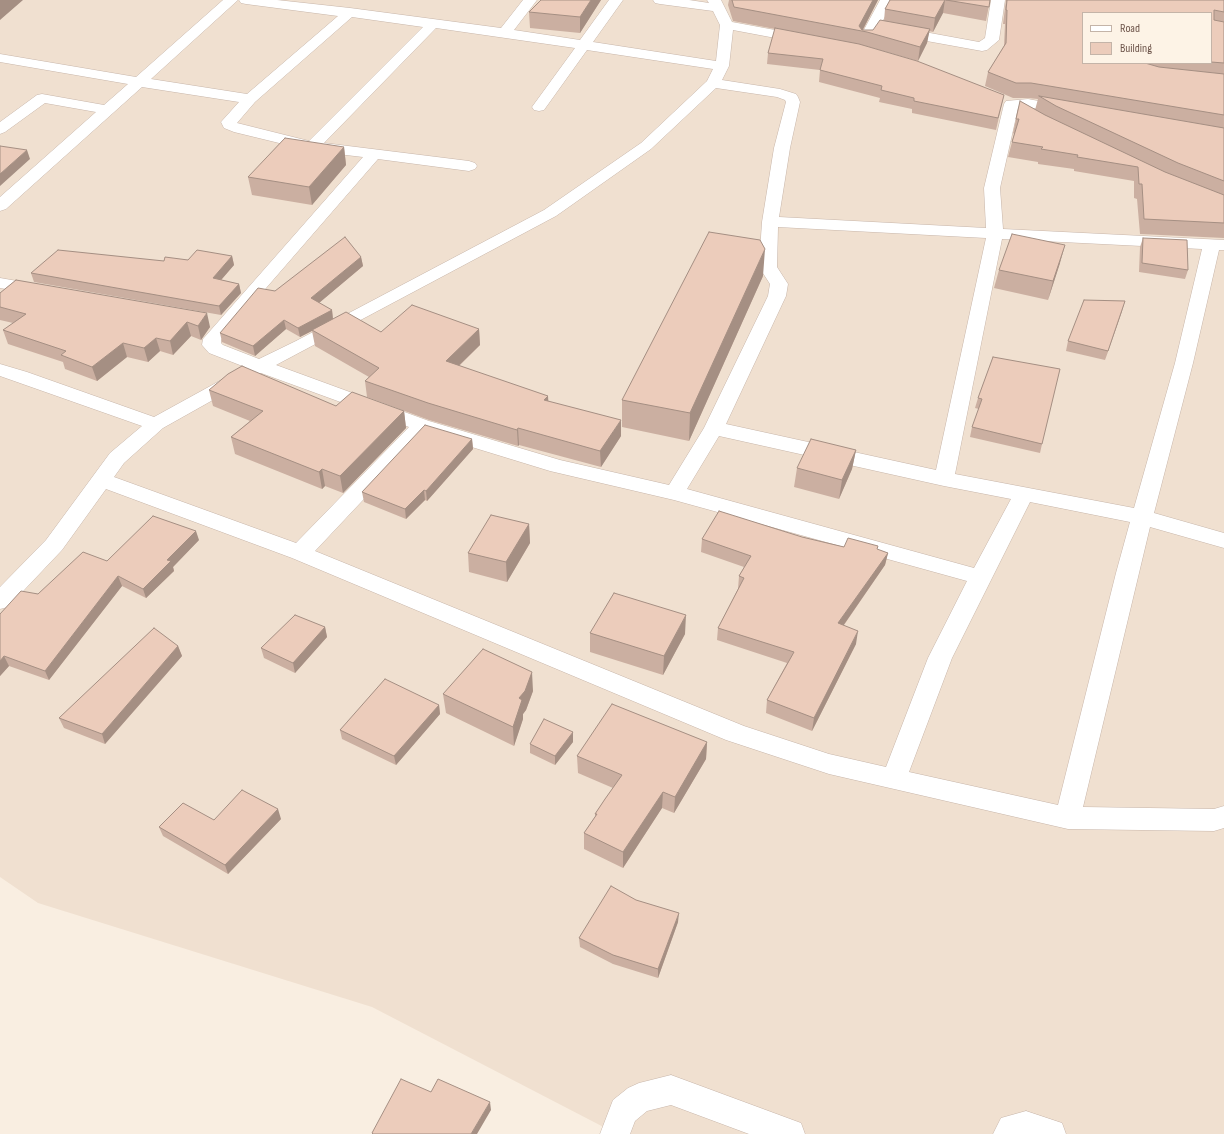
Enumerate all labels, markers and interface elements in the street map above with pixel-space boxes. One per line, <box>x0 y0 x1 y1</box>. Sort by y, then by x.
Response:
legend <box>1082 12 1212 64</box>
text: Road <box>1120 21 1140 36</box>
text: Building <box>1120 41 1152 56</box>

